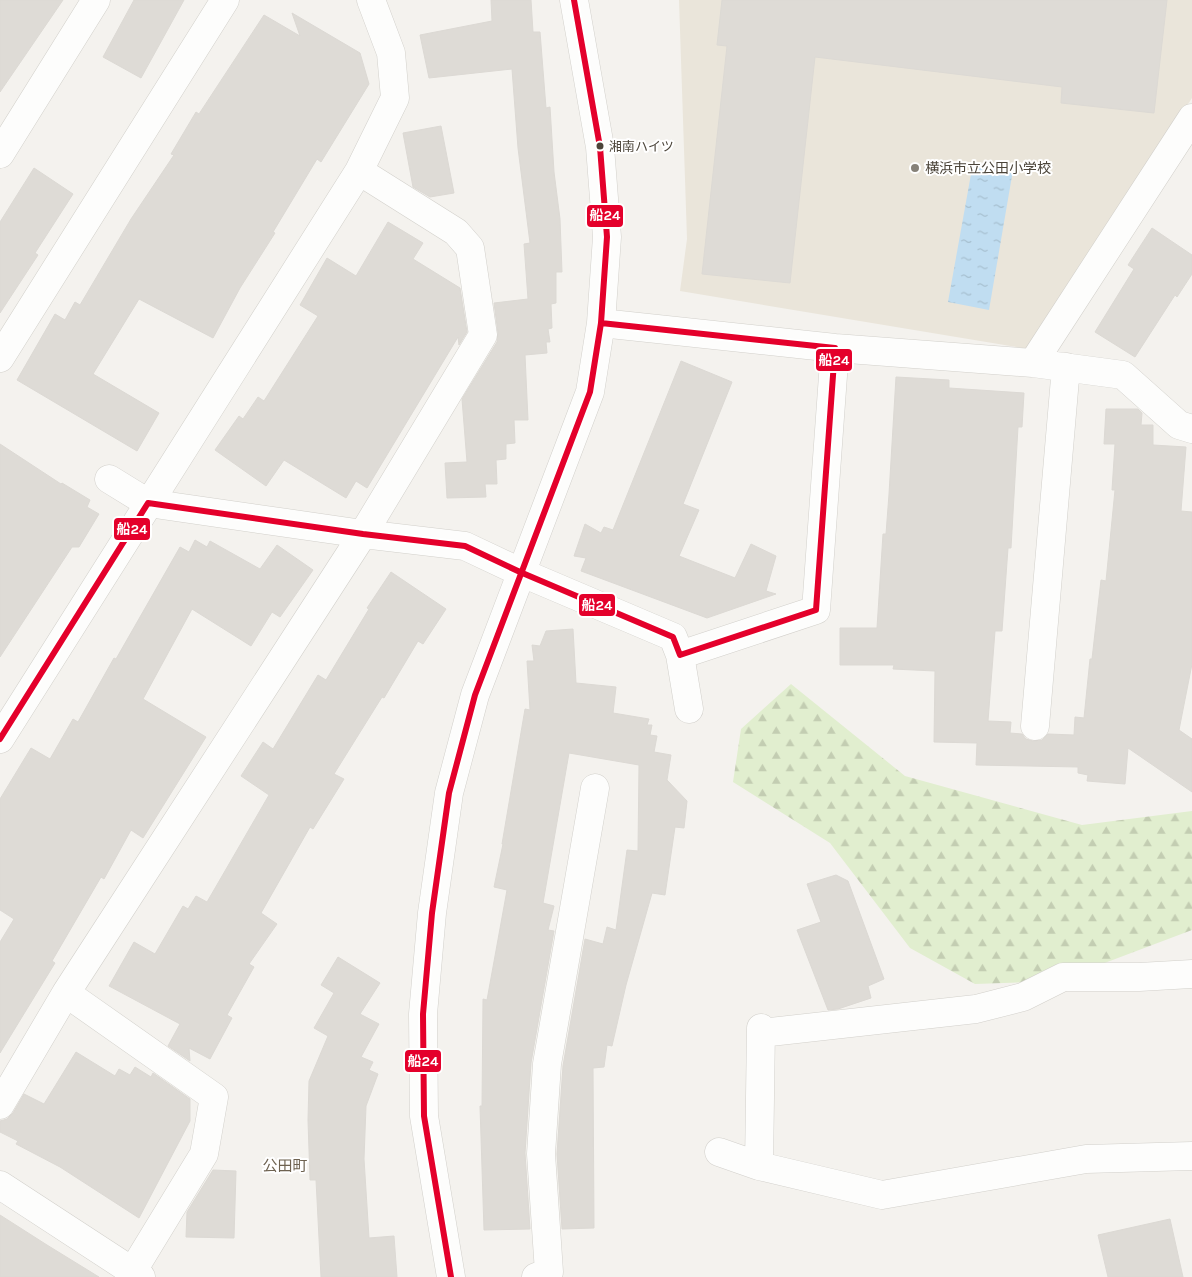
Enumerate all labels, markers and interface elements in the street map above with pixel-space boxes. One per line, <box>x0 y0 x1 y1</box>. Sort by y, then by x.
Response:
place label: 湘南ハイツ <box>609 139 674 154</box>
marker: 湘南ハイツ <box>595 141 605 151</box>
place label: 横浜市立公田小学校 <box>925 160 1051 177</box>
marker: 横浜市立公田小学校 <box>909 162 921 174</box>
line badge: 船24 <box>586 204 624 228</box>
text: 船24 <box>590 207 621 224</box>
line badge: 船24 <box>815 348 853 372</box>
text: 船24 <box>819 352 850 369</box>
line badge: 船24 <box>113 517 151 541</box>
text: 船24 <box>117 521 148 538</box>
line badge: 船24 <box>578 593 616 617</box>
text: 船24 <box>582 597 613 614</box>
line badge: 船24 <box>404 1049 442 1073</box>
text: 船24 <box>408 1053 439 1070</box>
district label: 公田町 <box>262 1157 308 1175</box>

